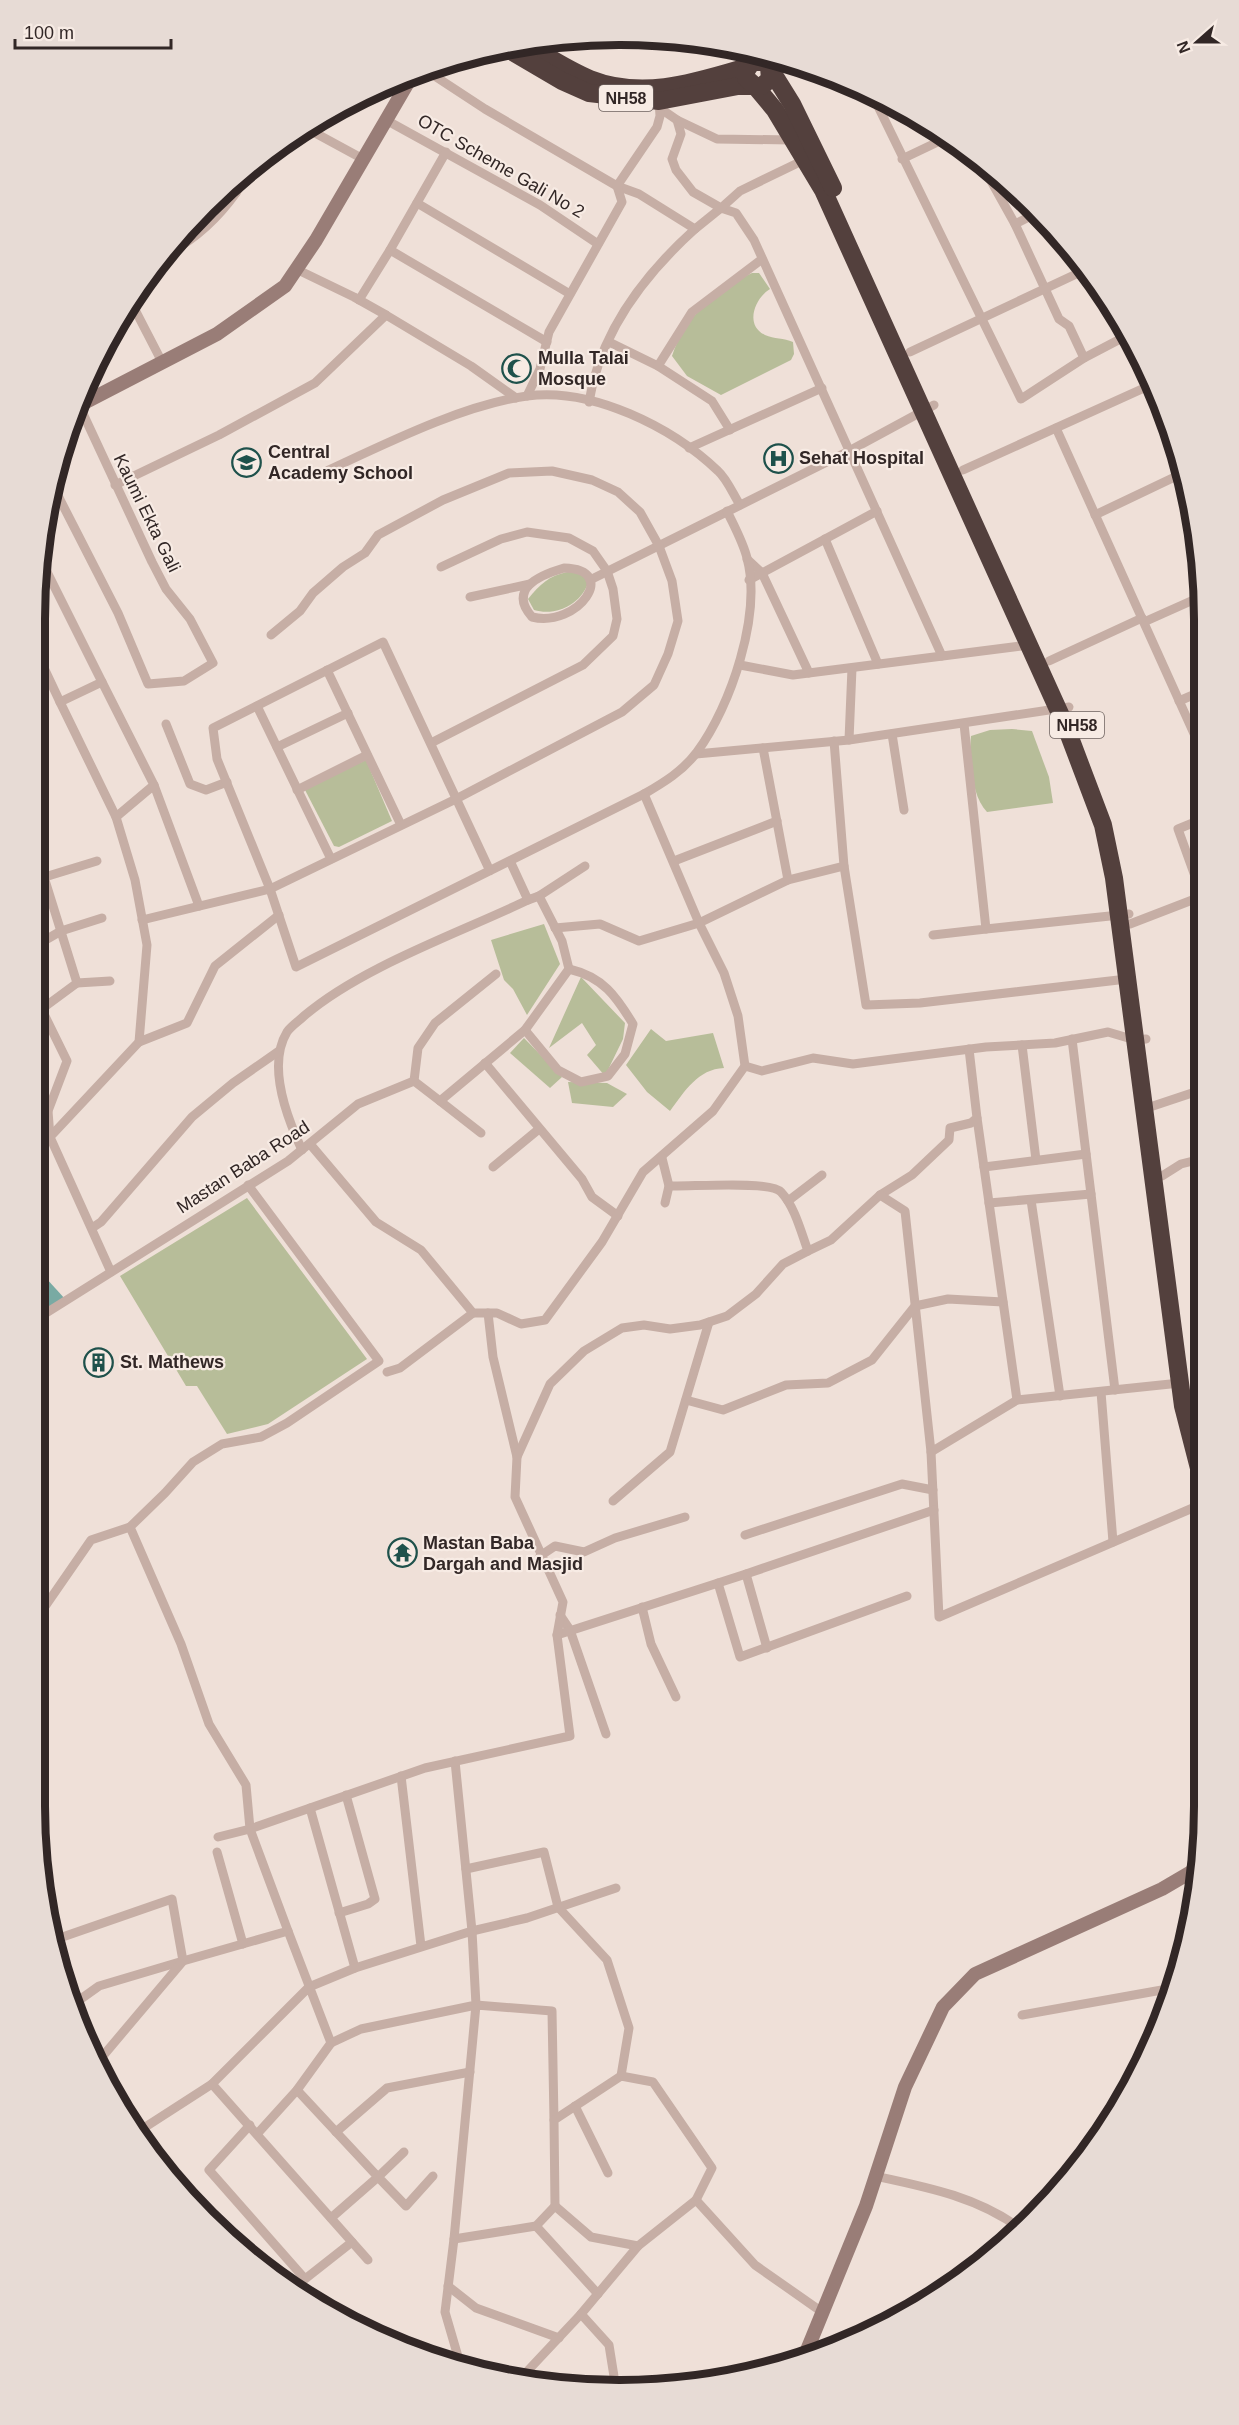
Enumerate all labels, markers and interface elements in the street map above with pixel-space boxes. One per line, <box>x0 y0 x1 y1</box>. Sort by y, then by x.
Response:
scale bar <box>15 12 171 50</box>
north arrow <box>1167 12 1227 72</box>
text: 100 m <box>24 23 74 43</box>
text: N <box>1173 39 1193 56</box>
road number: NH58 <box>599 85 653 111</box>
street label: OTC Scheme Gali No 2 <box>414 110 588 222</box>
place label: Mulla Talai Mosque <box>538 348 629 389</box>
mosque icon: Mulla Talai Mosque <box>501 352 533 384</box>
place label: Central Academy School <box>268 442 413 483</box>
hospital icon: Sehat Hospital <box>762 442 794 474</box>
school or university icon: Central Academy School <box>231 446 263 478</box>
place label: Sehat Hospital <box>799 448 924 468</box>
street label: Kaumi Ekta Gali <box>110 451 184 575</box>
road number: NH58 <box>1050 712 1104 738</box>
street label: Mastan Baba Road <box>173 1117 313 1217</box>
building icon: St. Mathews <box>83 1346 115 1378</box>
place label: St. Mathews <box>120 1352 224 1372</box>
place label: Mastan Baba Dargah and Masjid <box>423 1533 583 1574</box>
temple icon: Mastan Baba Dargah and Masjid <box>386 1537 418 1569</box>

